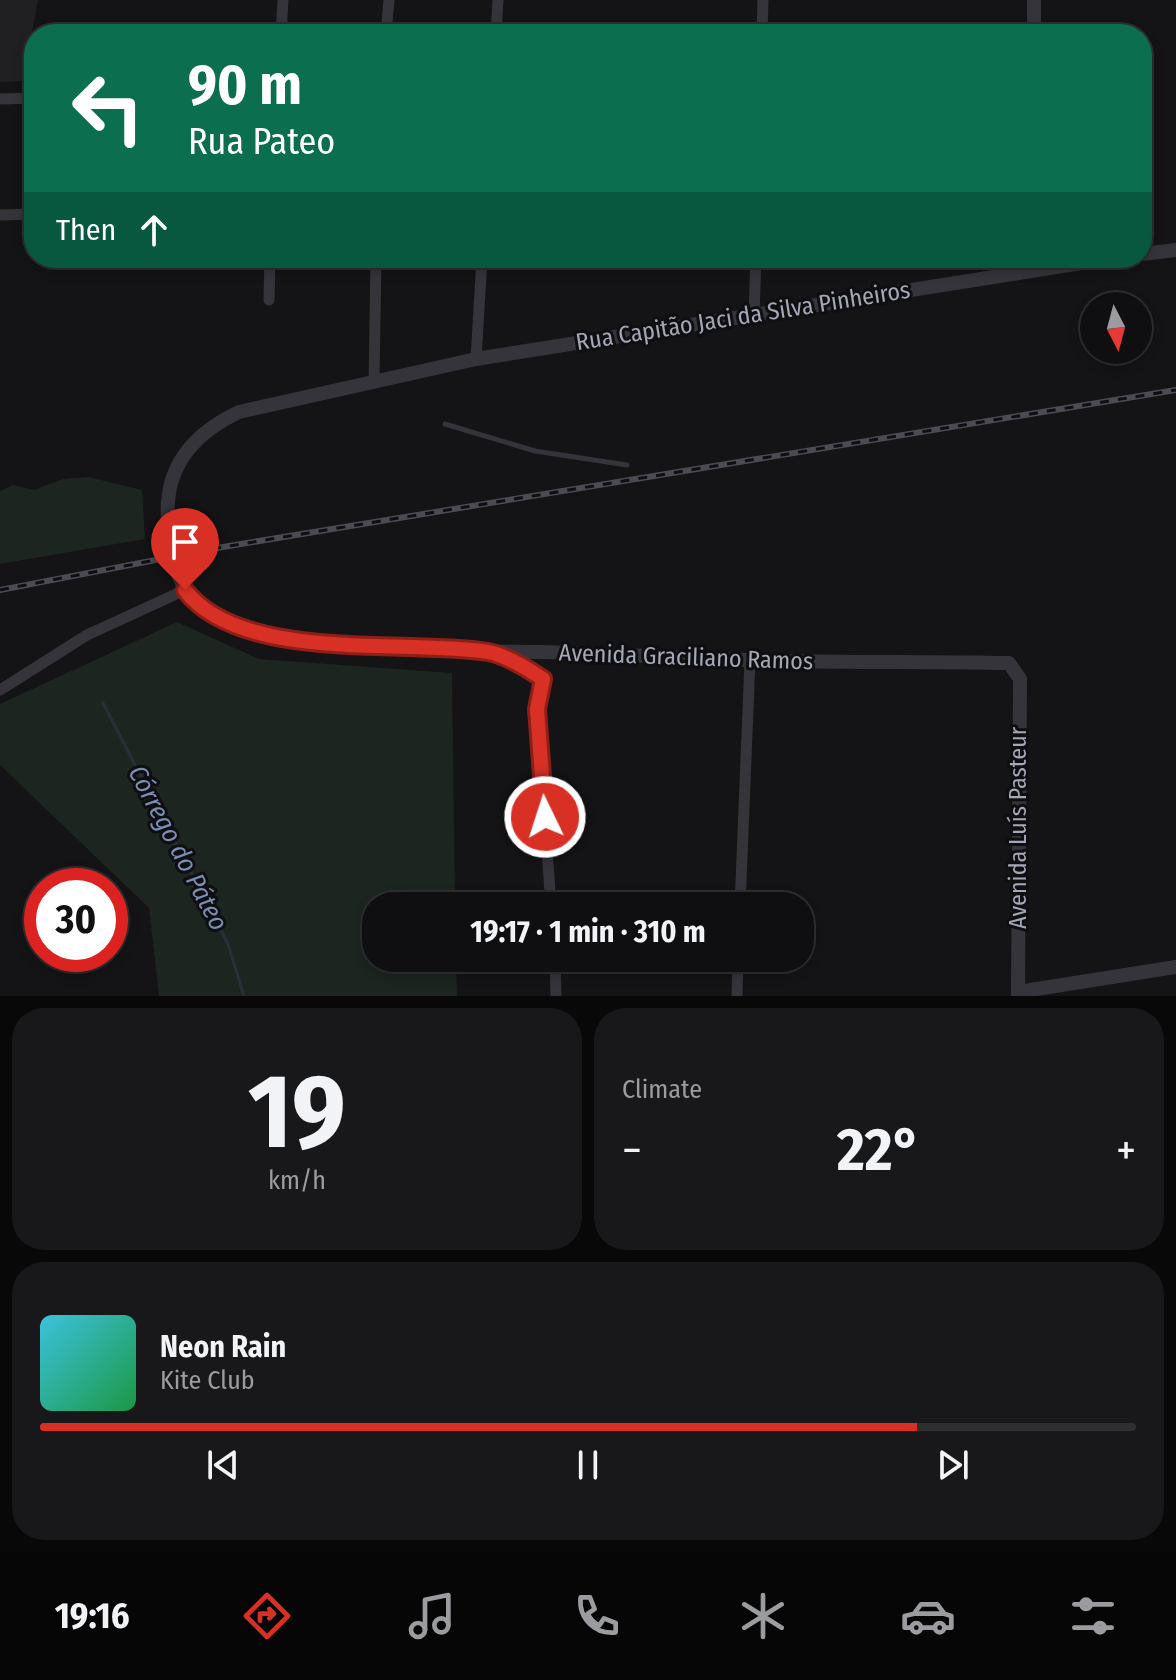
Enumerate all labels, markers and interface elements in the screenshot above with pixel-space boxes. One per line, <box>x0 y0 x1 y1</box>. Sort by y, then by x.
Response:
text: 90 m <box>188 52 302 119</box>
icon: left <box>56 56 160 160</box>
text: Rua Pateo <box>188 120 335 164</box>
icon: ahead <box>132 208 176 252</box>
text: Then <box>56 212 116 248</box>
street label: Rua Capitão Jaci da Silva Pinheiros <box>574 276 912 356</box>
north arrow <box>1080 292 1152 364</box>
map controls <box>1080 292 1152 364</box>
pin <box>151 508 219 590</box>
icon: arrive <box>163 520 207 564</box>
street label: Avenida Graciliano Ramos <box>558 639 814 675</box>
street label: Avenida Luís Pasteur <box>1004 726 1032 929</box>
water label: Córrego do Páteo <box>122 760 234 936</box>
position arrow <box>503 775 587 859</box>
speed limit sign: 30 <box>24 868 128 972</box>
text: 19:17 · 1 min · 310 m <box>470 914 706 950</box>
text: 19 <box>248 1050 346 1175</box>
text: Climate <box>622 1074 702 1105</box>
text: 22° <box>837 1114 921 1186</box>
text: − <box>622 1124 642 1177</box>
text: + <box>1116 1124 1136 1177</box>
text: km/h <box>268 1165 326 1196</box>
text: Neon Rain <box>160 1329 286 1365</box>
text: Kite Club <box>160 1365 255 1396</box>
icon: previous <box>201 1443 245 1487</box>
icon: pause <box>566 1443 610 1487</box>
icon: next <box>931 1443 975 1487</box>
icon: directions <box>239 1588 295 1644</box>
icon: music <box>404 1588 460 1644</box>
icon: phone <box>569 1588 625 1644</box>
icon: climate <box>735 1588 791 1644</box>
icon: car <box>900 1588 956 1644</box>
icon: filters <box>1065 1588 1121 1644</box>
text: 19:16 <box>55 1594 130 1638</box>

